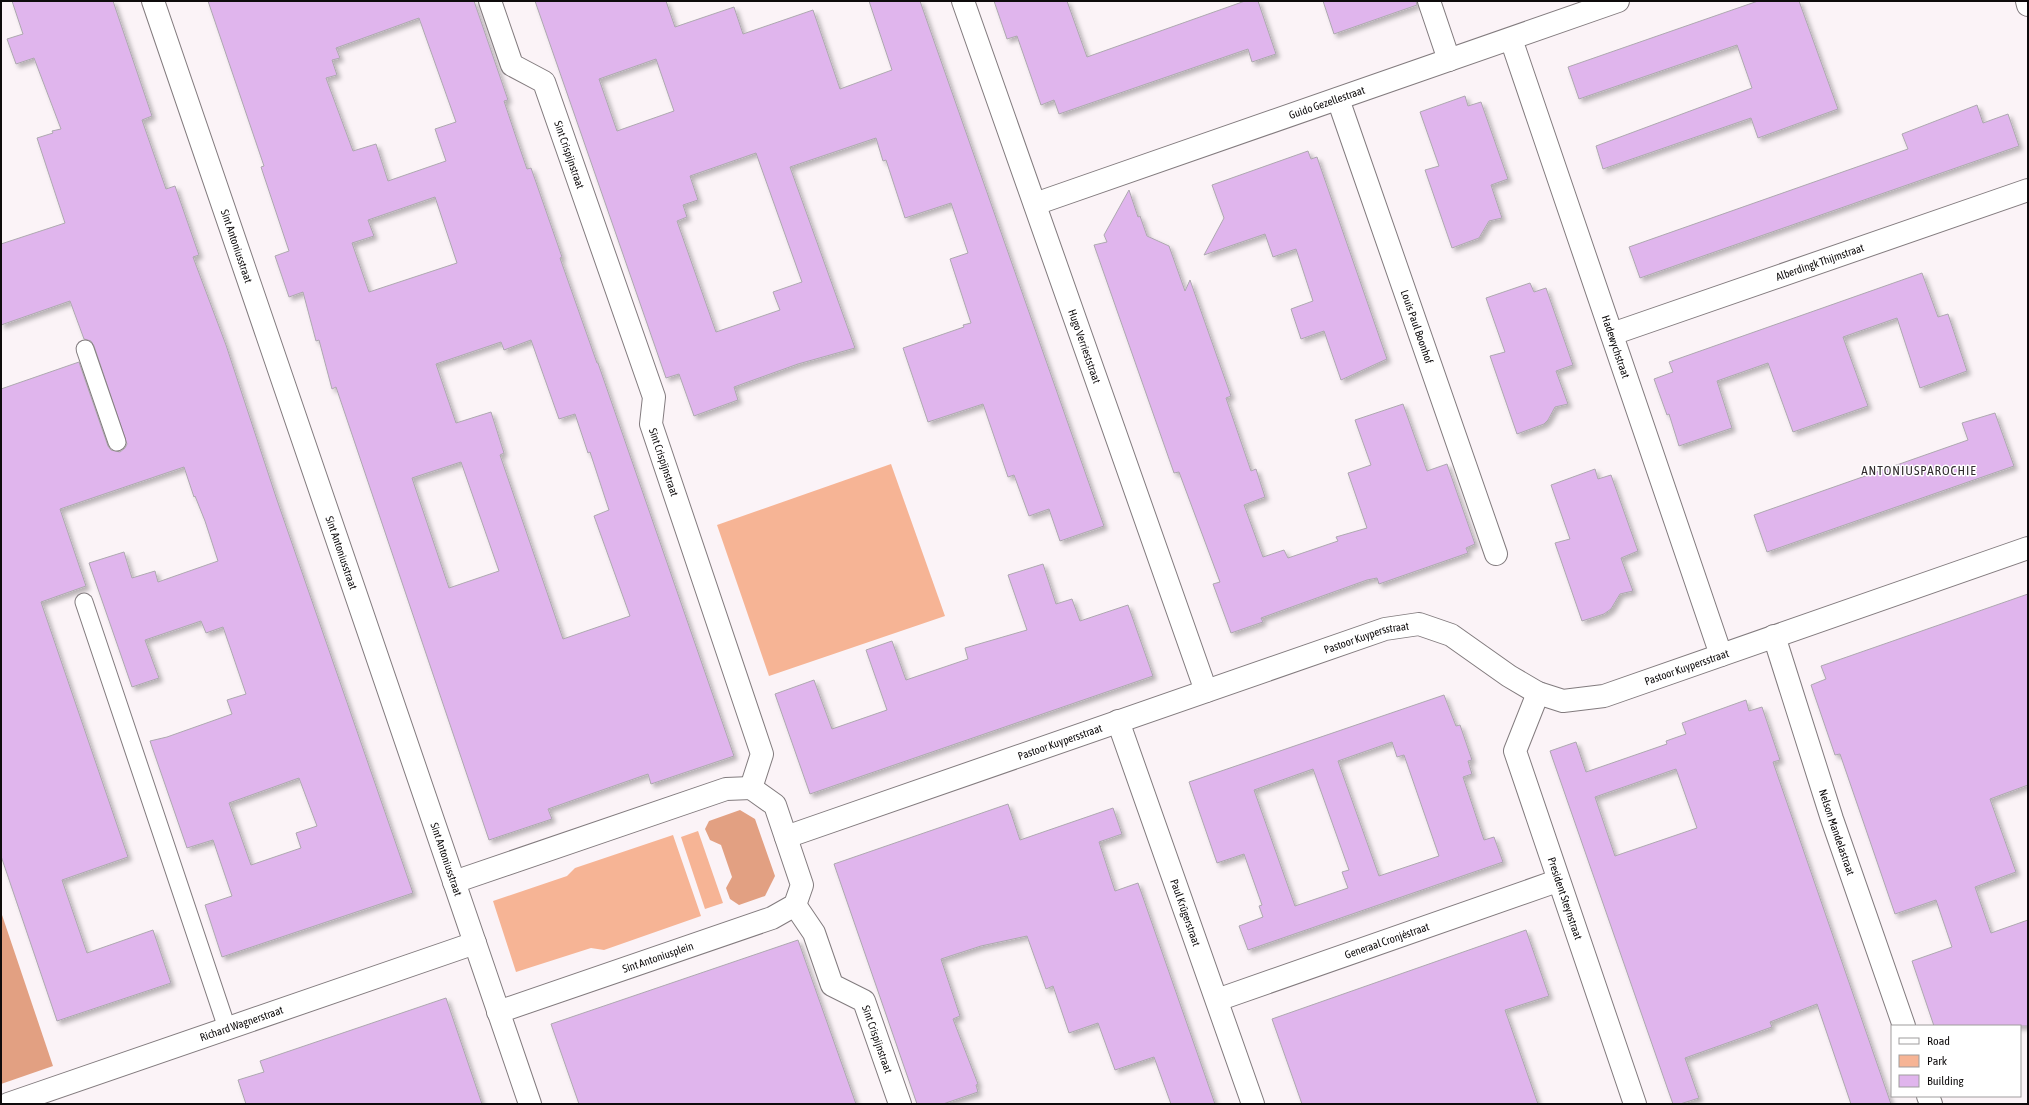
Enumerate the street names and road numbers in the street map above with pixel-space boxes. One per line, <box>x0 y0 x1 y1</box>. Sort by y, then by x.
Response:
street label: Guido Gezellestraat <box>1287 84 1366 121</box>
street label: Sint Crispijnstraat <box>552 119 587 190</box>
street label: Sint Antoniusstraat <box>219 208 255 284</box>
street label: Alberdingk Thijmstraat <box>1774 241 1866 283</box>
street label: Louis Paul Boonhof <box>1399 288 1435 365</box>
street label: Hugo Verrieststraat <box>1066 308 1103 385</box>
street label: Hadewychstraat <box>1600 314 1632 380</box>
street label: Sint Crispijnstraat <box>647 427 681 498</box>
street label: Sint Antoniusstraat <box>323 514 360 591</box>
street label: Pastoor Kuypersstraat <box>1322 620 1410 656</box>
street label: Pastoor Kuypersstraat <box>1643 647 1730 687</box>
street label: Pastoor Kuypersstraat <box>1016 722 1104 762</box>
street label: Nelson Mandelastraat <box>1817 788 1857 877</box>
street label: Sint Antoniusstraat <box>428 821 464 898</box>
street label: President Steynstraat <box>1546 856 1585 941</box>
street label: Paul Krügerstraat <box>1168 877 1203 948</box>
street label: Generaal Cronjéstraat <box>1343 920 1431 961</box>
street label: Sint Antoniusplein <box>621 939 695 975</box>
street label: Richard Wagnerstraat <box>198 1004 285 1043</box>
street label: Sint Crispijnstraat <box>860 1004 895 1075</box>

